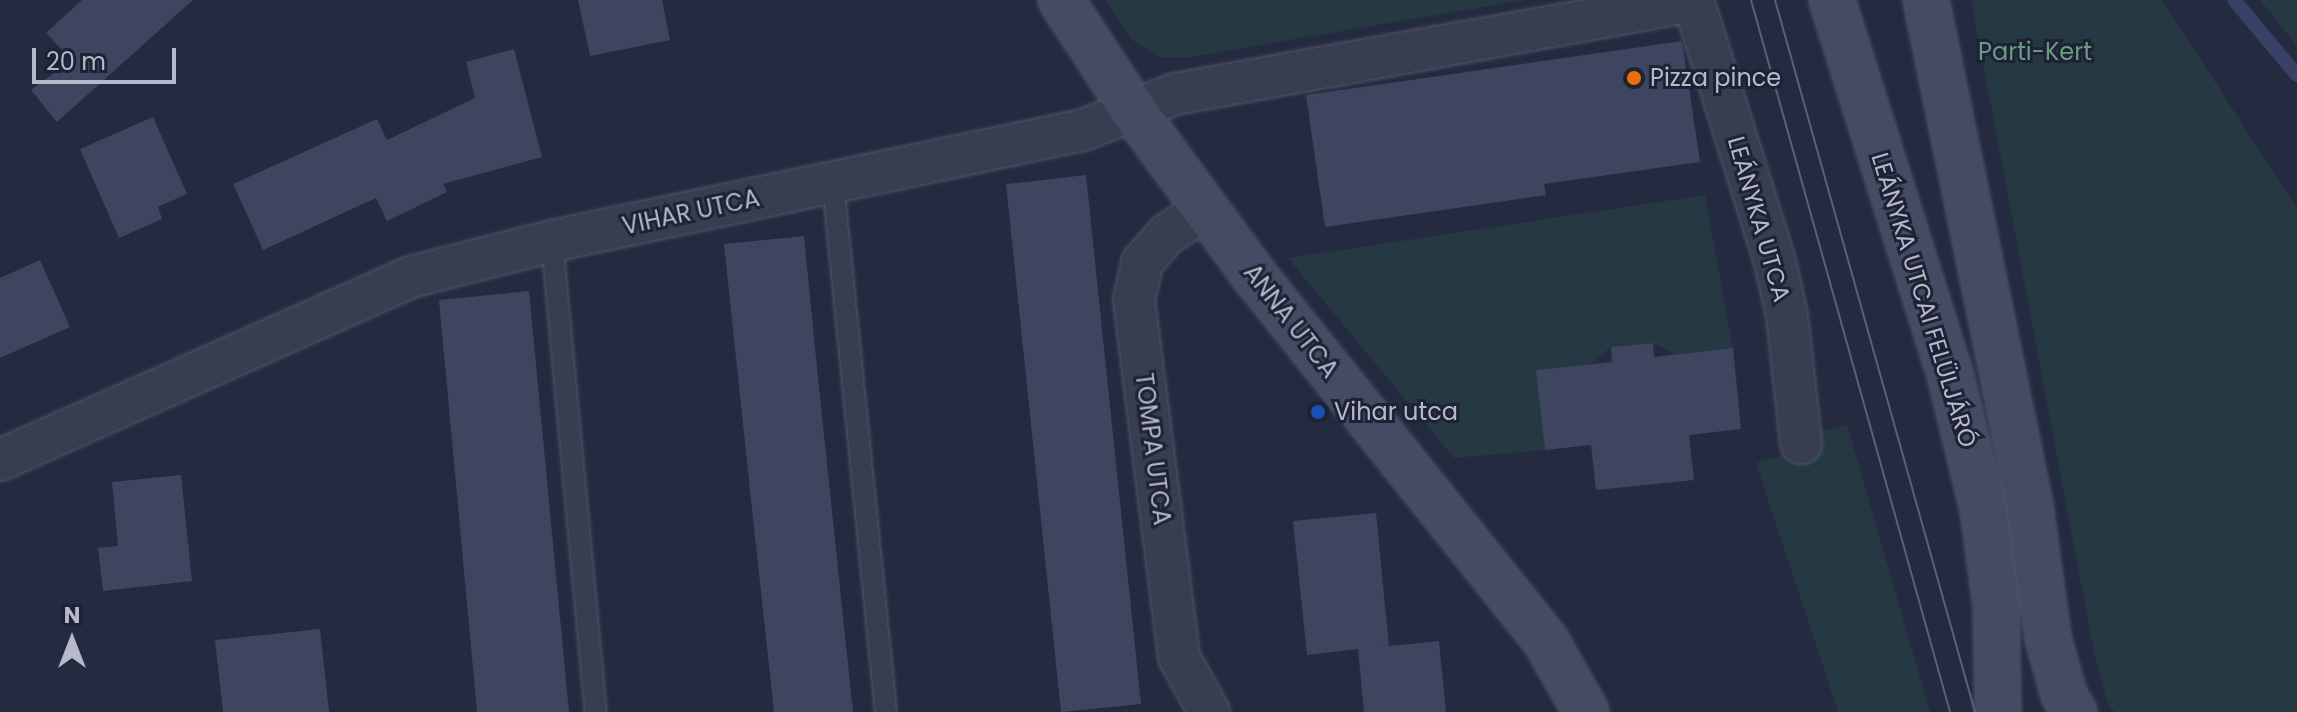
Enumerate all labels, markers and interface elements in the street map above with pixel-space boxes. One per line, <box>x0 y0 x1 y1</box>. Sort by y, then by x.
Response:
scale bar <box>36 32 180 82</box>
park label: Parti-Kert <box>1978 38 2092 66</box>
text: 20 m <box>46 45 106 78</box>
place label: Pizza pince <box>1650 64 1781 92</box>
marker: Pizza pince <box>1625 69 1643 87</box>
street label: LEÁNYKA UTCA <box>1722 133 1796 305</box>
street label: LEÁNYKA UTCAI FELÜLJÁRÓ <box>1865 149 1983 451</box>
street label: VIHAR UTCA <box>620 183 762 241</box>
street label: ANNA UTCA <box>1238 258 1344 384</box>
street label: TOMPA UTCA <box>1129 371 1177 527</box>
place label: Vihar utca <box>1334 398 1458 426</box>
marker: Vihar utca <box>1309 403 1327 421</box>
north arrow <box>32 600 112 680</box>
text: N <box>64 600 80 631</box>

